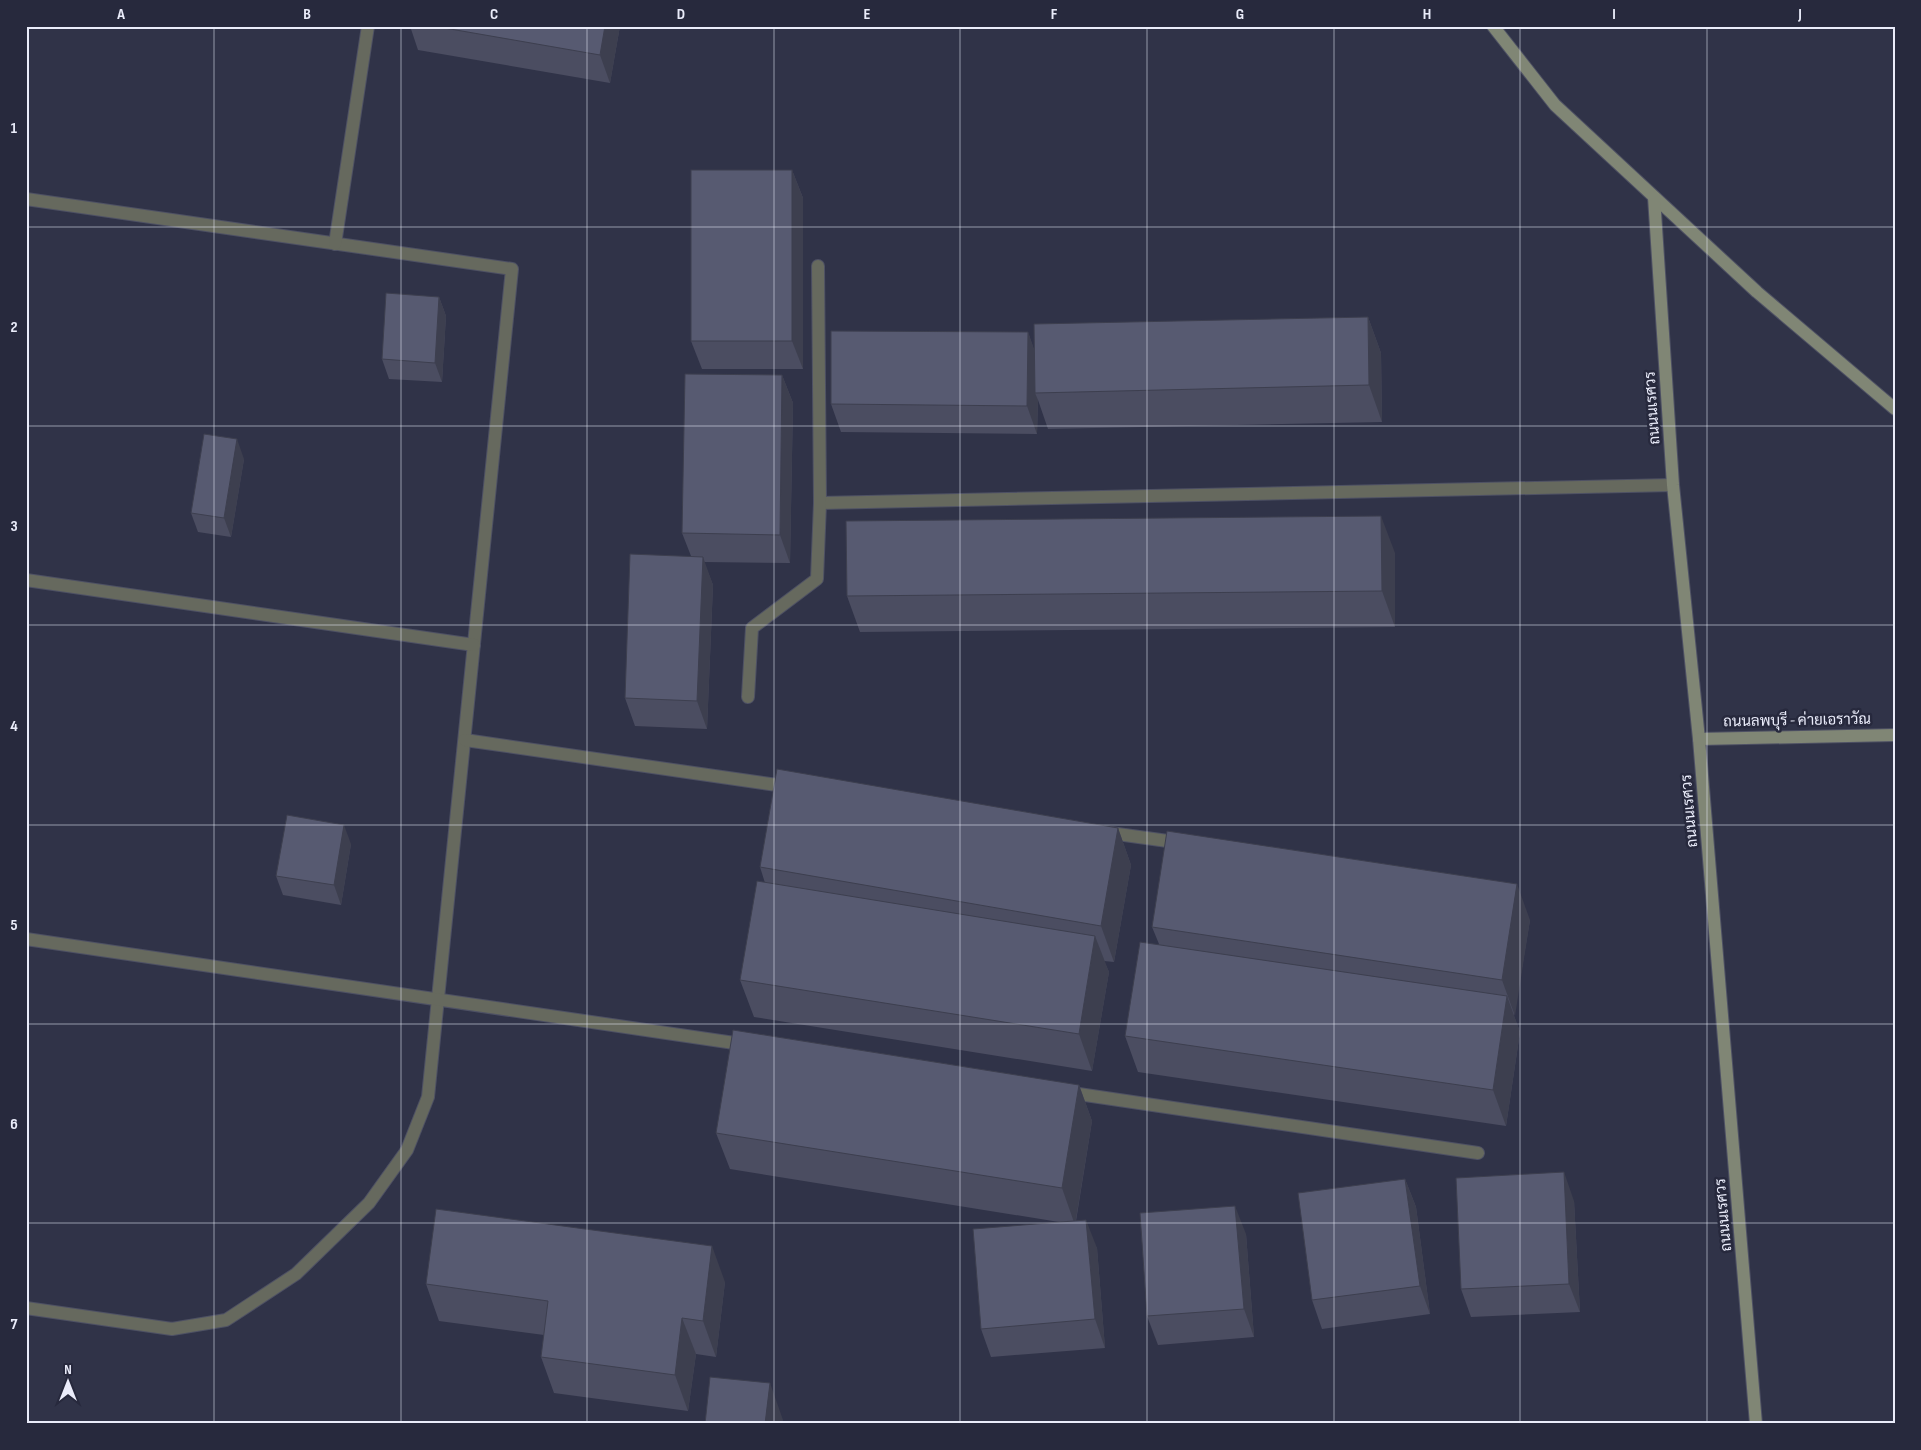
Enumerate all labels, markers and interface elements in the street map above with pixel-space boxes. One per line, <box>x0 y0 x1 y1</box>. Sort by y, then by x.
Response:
text: A <box>116 5 125 24</box>
text: B <box>303 5 311 24</box>
text: C <box>490 5 498 24</box>
text: D <box>677 5 685 24</box>
text: E <box>864 5 871 24</box>
text: F <box>1051 5 1058 24</box>
text: G <box>1236 5 1244 24</box>
text: H <box>1423 5 1431 24</box>
text: I <box>1612 5 1616 24</box>
text: J <box>1797 5 1802 24</box>
text: 1 <box>11 119 18 138</box>
text: 2 <box>10 318 18 337</box>
street label: ถนนนเรศวร <box>1640 371 1665 445</box>
text: 3 <box>10 517 18 536</box>
street label: ถนนลพบุรี - ค่ายเอราวัณ <box>1723 709 1871 732</box>
text: 4 <box>10 717 18 736</box>
street label: ถนนนเรศวร <box>1677 774 1702 848</box>
text: 5 <box>10 916 18 935</box>
text: 6 <box>10 1115 18 1134</box>
street label: ถนนนเรศวร <box>1711 1178 1736 1252</box>
text: 7 <box>11 1315 18 1334</box>
north arrow <box>42 1358 92 1408</box>
text: N <box>64 1361 72 1378</box>

